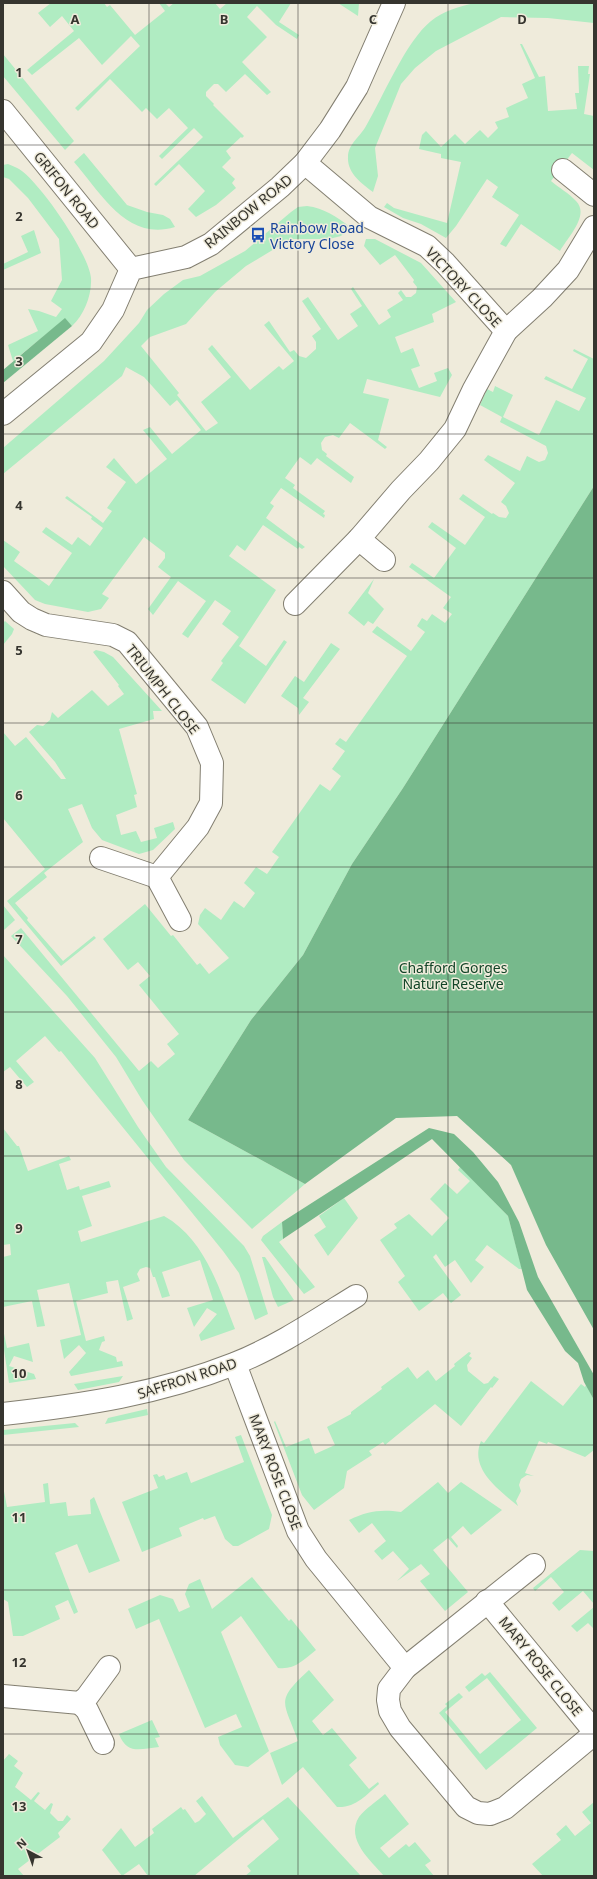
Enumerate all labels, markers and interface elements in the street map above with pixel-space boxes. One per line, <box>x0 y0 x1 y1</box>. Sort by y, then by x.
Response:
text: A <box>71 10 80 28</box>
text: B <box>220 10 228 28</box>
text: C <box>369 10 377 28</box>
text: D <box>517 10 527 28</box>
text: 1 <box>15 63 23 81</box>
street label: GRIFON ROAD <box>30 147 104 233</box>
street label: RAINBOW ROAD <box>200 170 296 252</box>
text: 2 <box>15 207 23 225</box>
place label: Rainbow Road Victory Close <box>270 218 364 253</box>
bus stop icon: Rainbow Road Victory Close <box>249 226 267 244</box>
street label: VICTORY CLOSE <box>422 243 506 331</box>
text: 3 <box>15 352 23 370</box>
text: 4 <box>15 496 23 514</box>
street label: TRIUMPH CLOSE <box>122 640 204 738</box>
text: 5 <box>15 641 23 659</box>
text: 6 <box>15 786 23 804</box>
text: 7 <box>15 930 23 948</box>
park label: Chafford Gorges Nature Reserve <box>399 958 508 993</box>
text: 8 <box>15 1075 23 1093</box>
text: 9 <box>15 1219 23 1237</box>
street label: SAFFRON ROAD <box>135 1353 239 1403</box>
text: 10 <box>12 1364 26 1382</box>
street label: MARY ROSE CLOSE <box>245 1411 307 1533</box>
text: 11 <box>12 1508 26 1526</box>
street label: MARY ROSE CLOSE <box>495 1612 587 1720</box>
text: 12 <box>12 1653 26 1671</box>
text: 13 <box>12 1797 26 1815</box>
north arrow <box>8 1831 48 1871</box>
text: N <box>13 1834 29 1852</box>

